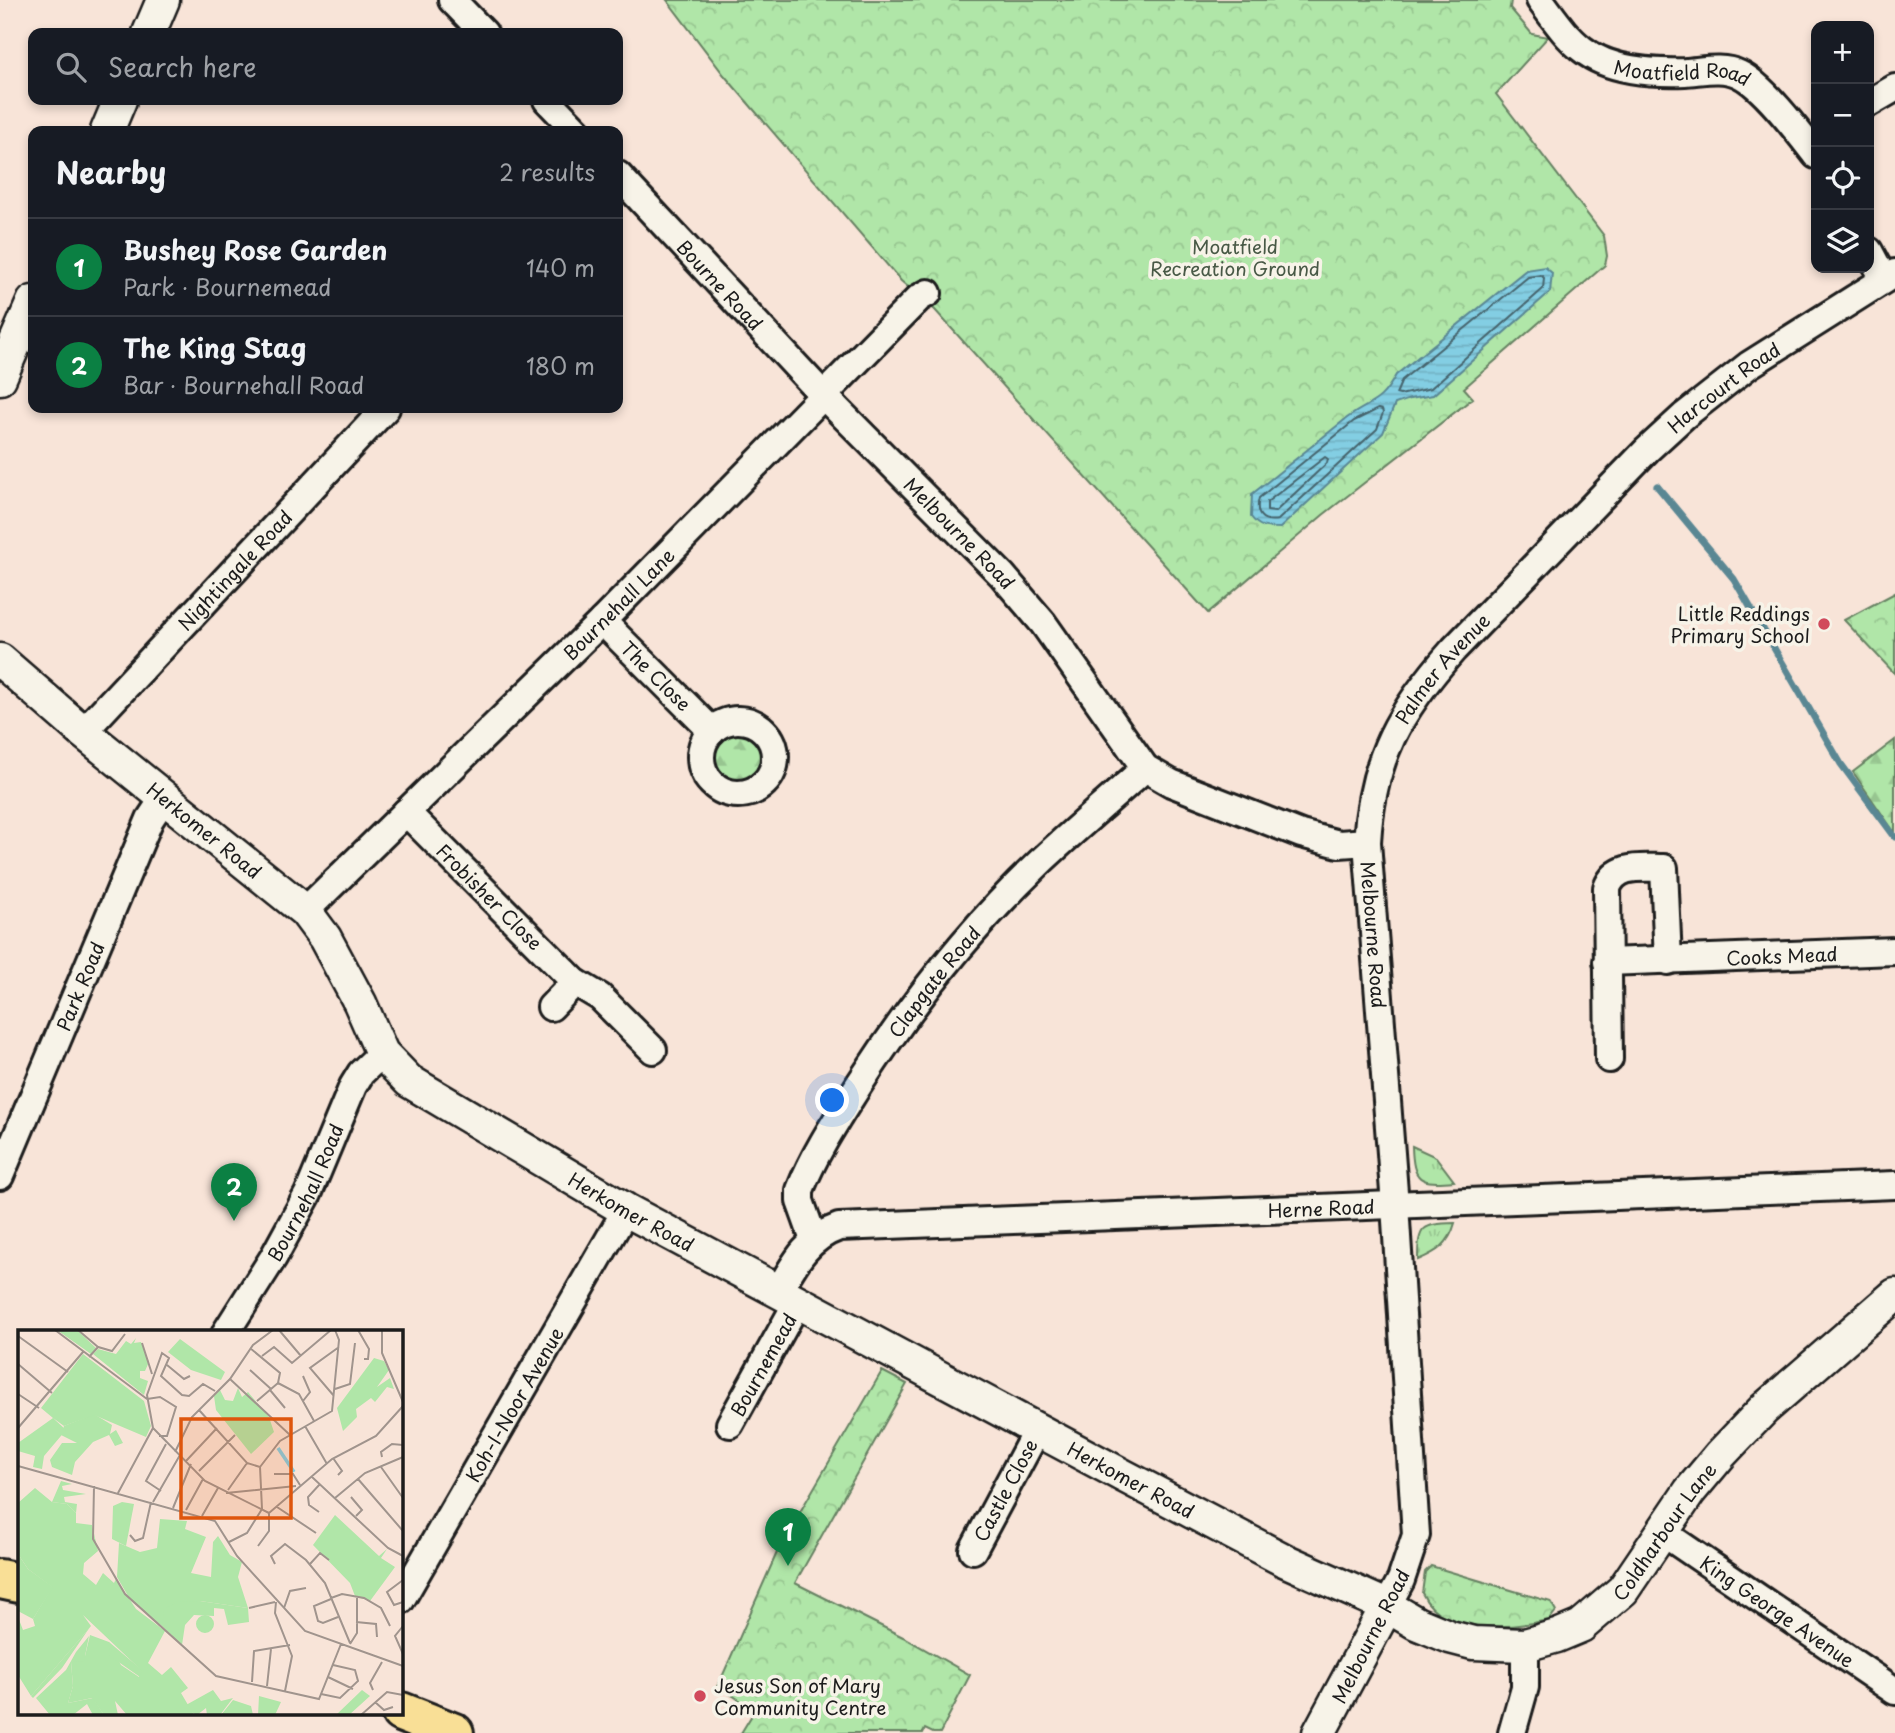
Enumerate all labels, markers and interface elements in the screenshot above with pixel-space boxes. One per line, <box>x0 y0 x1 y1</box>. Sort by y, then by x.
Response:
map controls <box>1811 21 1874 273</box>
button: + <box>1811 21 1874 84</box>
search box <box>28 28 623 105</box>
text: Search here <box>108 47 257 86</box>
icon: search <box>52 48 90 86</box>
street label: Moatfield Road <box>1611 52 1757 92</box>
button: − <box>1811 84 1874 147</box>
button: locate <box>1811 147 1874 210</box>
text: Nearby <box>56 149 166 194</box>
text: 2 results <box>499 154 595 189</box>
button: layers <box>1811 210 1874 273</box>
text: Bushey Rose Garden <box>123 230 387 269</box>
park label: Moatfield Recreation Ground <box>1150 232 1320 282</box>
street label: Bourne Road <box>671 233 770 336</box>
text: 1 <box>74 250 85 285</box>
text: 140 m <box>526 250 595 285</box>
text: Park · Bournemead <box>123 269 332 304</box>
text: The King Stag <box>123 328 306 367</box>
street label: Harcourt Road <box>1661 335 1785 439</box>
text: 2 <box>71 348 87 383</box>
text: 180 m <box>526 348 595 383</box>
text: Bar · Bournehall Road <box>123 367 364 402</box>
street label: Melbourne Road <box>898 471 1022 595</box>
street label: Nightingale Road <box>171 503 298 636</box>
street label: Bournehall Lane <box>556 541 681 666</box>
place label: Little Reddings Primary School <box>1670 599 1810 649</box>
street label: Palmer Avenue <box>1388 607 1496 729</box>
marker: Little Reddings Primary School <box>1816 616 1832 632</box>
street label: The Close <box>615 634 698 717</box>
street label: Herkomer Road <box>141 775 268 885</box>
street label: Frobisher Close <box>431 837 549 956</box>
street label: Melbourne Road <box>1355 860 1394 1009</box>
street label: Clapgate Road <box>881 919 987 1043</box>
street label: Park Road <box>49 937 111 1035</box>
street label: Cooks Mead <box>1726 939 1838 971</box>
your location <box>815 1083 849 1117</box>
street label: Bournehall Road <box>260 1119 350 1266</box>
pin: 2 <box>211 1163 257 1221</box>
street label: Herkomer Road <box>563 1165 699 1258</box>
street label: Herne Road <box>1267 1192 1375 1224</box>
street label: Bournemead <box>723 1308 803 1421</box>
street label: Koh-I-Noor Avenue <box>458 1322 570 1487</box>
inset map <box>18 1330 402 1716</box>
street label: Castle Close <box>966 1434 1044 1546</box>
street label: Herkomer Road <box>1063 1434 1200 1525</box>
street label: Coldharbour Lane <box>1606 1456 1723 1607</box>
pin: 1 <box>765 1508 811 1566</box>
street label: King George Avenue <box>1695 1548 1860 1673</box>
street label: Melbourne Road <box>1324 1564 1416 1708</box>
place label: Jesus Son of Mary Community Centre <box>714 1671 886 1721</box>
marker: Jesus Son of Mary Community Centre <box>692 1688 708 1704</box>

